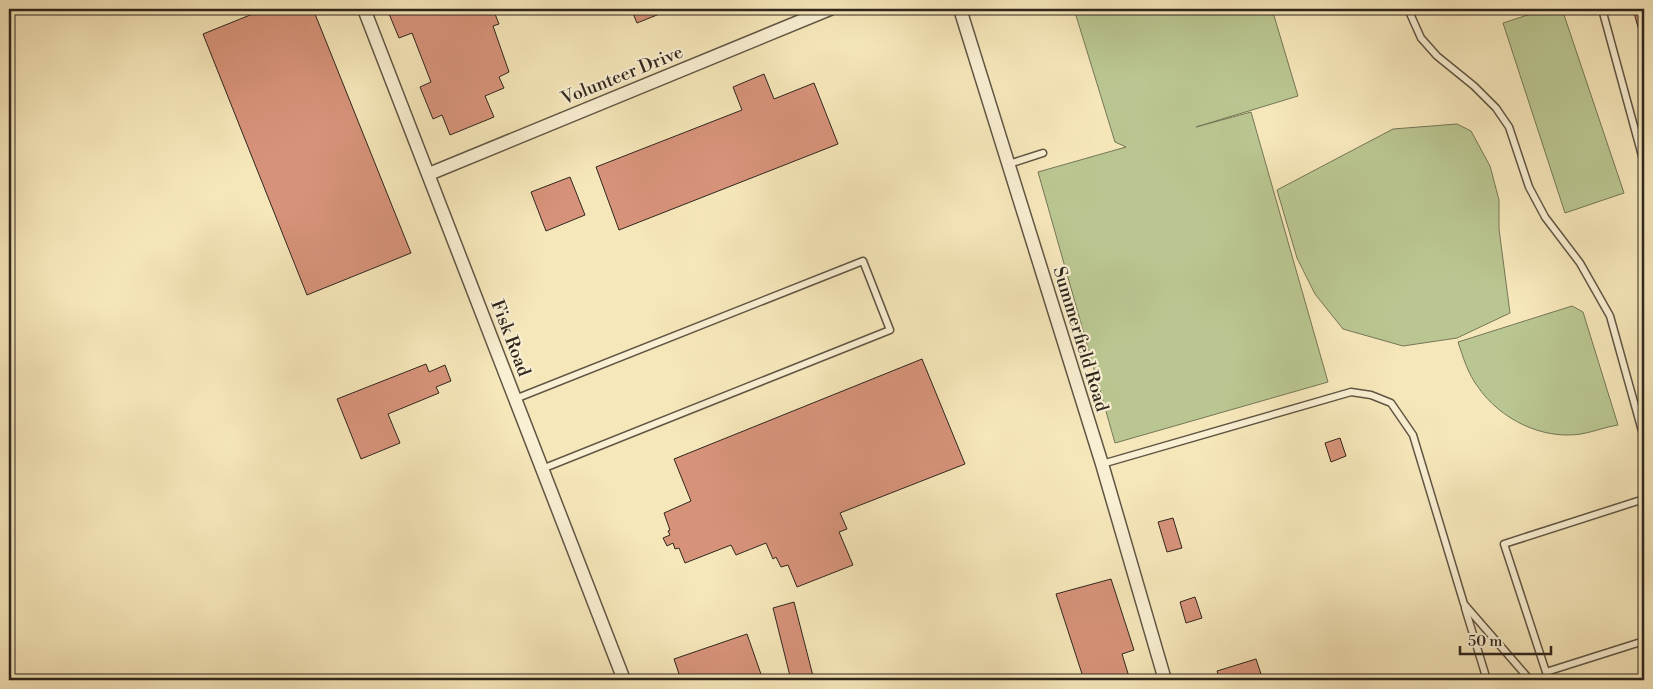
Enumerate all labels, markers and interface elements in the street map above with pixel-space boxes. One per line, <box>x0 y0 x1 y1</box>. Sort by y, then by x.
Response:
street label: Volunteer Drive <box>557 41 686 111</box>
street label: Summerfield Road <box>1048 264 1114 415</box>
street label: Fisk Road <box>485 297 536 381</box>
scale bar <box>1460 624 1552 656</box>
text: 50 m <box>1468 632 1502 651</box>

